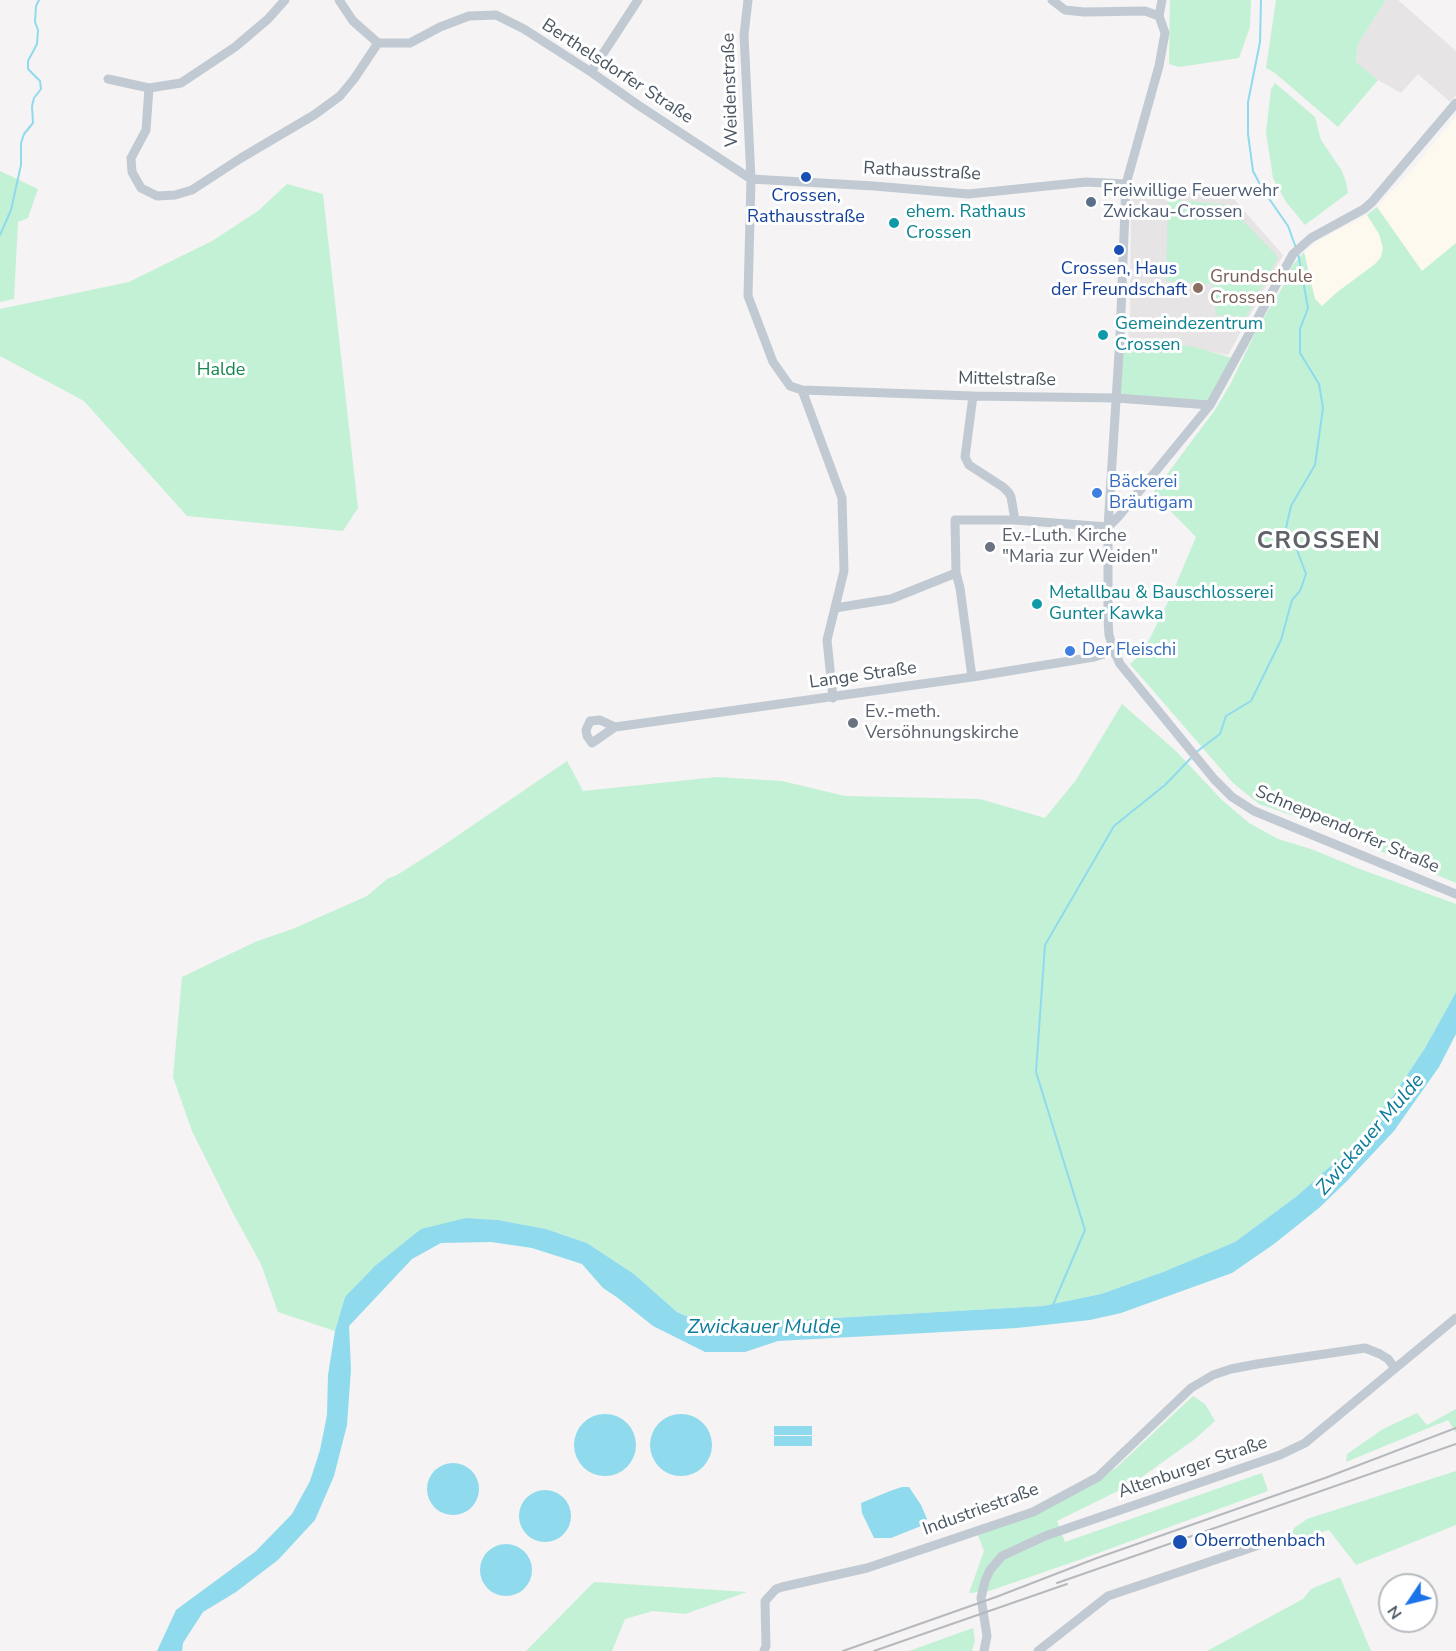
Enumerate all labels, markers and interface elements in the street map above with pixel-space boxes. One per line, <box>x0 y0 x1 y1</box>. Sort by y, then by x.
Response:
street label: Berthelsdorfer Straße <box>537 15 697 129</box>
street label: Weidenstraße <box>718 33 744 147</box>
street label: Rathausstraße <box>863 158 981 186</box>
marker: Crossen, Rathausstraße <box>799 170 813 184</box>
place label: Freiwillige Feuerwehr Zwickau-Crossen <box>1103 181 1279 224</box>
place label: Crossen, Rathausstraße <box>747 186 865 228</box>
marker: Freiwillige Feuerwehr Zwickau-Crossen <box>1084 195 1098 209</box>
place label: ehem. Rathaus Crossen <box>906 202 1026 244</box>
marker: ehem. Rathaus Crossen <box>887 216 901 230</box>
marker: Crossen, Haus der Freundschaft <box>1112 243 1126 257</box>
place label: Crossen, Haus der Freundschaft <box>1051 259 1187 302</box>
place label: Grundschule Crossen <box>1210 267 1312 310</box>
marker: Grundschule Crossen <box>1191 281 1205 295</box>
place label: Gemeindezentrum Crossen <box>1115 314 1263 356</box>
marker: Gemeindezentrum Crossen <box>1096 328 1110 342</box>
park label: Halde <box>197 360 245 382</box>
street label: Mittelstraße <box>958 368 1056 392</box>
place label: Bäckerei Bräutigam <box>1109 472 1193 514</box>
marker: Bäckerei Bräutigam <box>1090 486 1104 500</box>
place label: Ev.-Luth. Kirche "Maria zur Weiden" <box>1002 526 1158 568</box>
district label: CROSSEN <box>1257 528 1381 556</box>
marker: Ev.-Luth. Kirche "Maria zur Weiden" <box>983 540 997 554</box>
place label: Metallbau & Bauschlosserei Gunter Kawka <box>1049 583 1274 626</box>
marker: Metallbau & Bauschlosserei Gunter Kawka <box>1030 597 1044 611</box>
place label: Der Fleischi <box>1082 640 1176 662</box>
marker: Der Fleischi <box>1063 644 1077 658</box>
street label: Lange Straße <box>808 658 918 694</box>
place label: Ev.-meth. Versöhnungskirche <box>865 702 1019 744</box>
marker: Ev.-meth. Versöhnungskirche <box>846 716 860 730</box>
street label: Schneppendorfer Straße <box>1252 781 1442 879</box>
water label: Zwickauer Mulde <box>1312 1069 1430 1201</box>
water label: Zwickauer Mulde <box>687 1316 841 1340</box>
street label: Altenburger Straße <box>1116 1432 1270 1504</box>
street label: Industriestraße <box>920 1479 1042 1541</box>
place label: Oberrothenbach <box>1194 1531 1325 1553</box>
marker: Oberrothenbach <box>1171 1533 1189 1551</box>
north arrow <box>1378 1573 1438 1633</box>
text: N <box>1382 1601 1407 1623</box>

